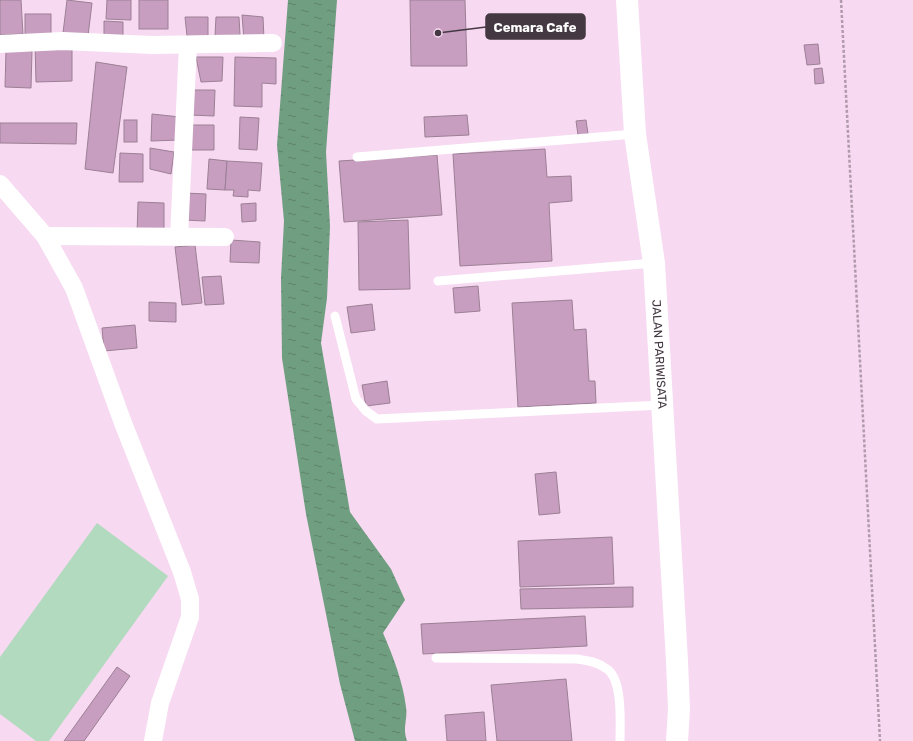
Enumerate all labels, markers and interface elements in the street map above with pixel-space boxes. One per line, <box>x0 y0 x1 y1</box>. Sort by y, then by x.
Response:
callout: Cemara Cafe <box>486 14 585 39</box>
text: Cemara Cafe <box>494 20 577 35</box>
street label: JALAN PARIWISATA <box>649 299 669 409</box>

